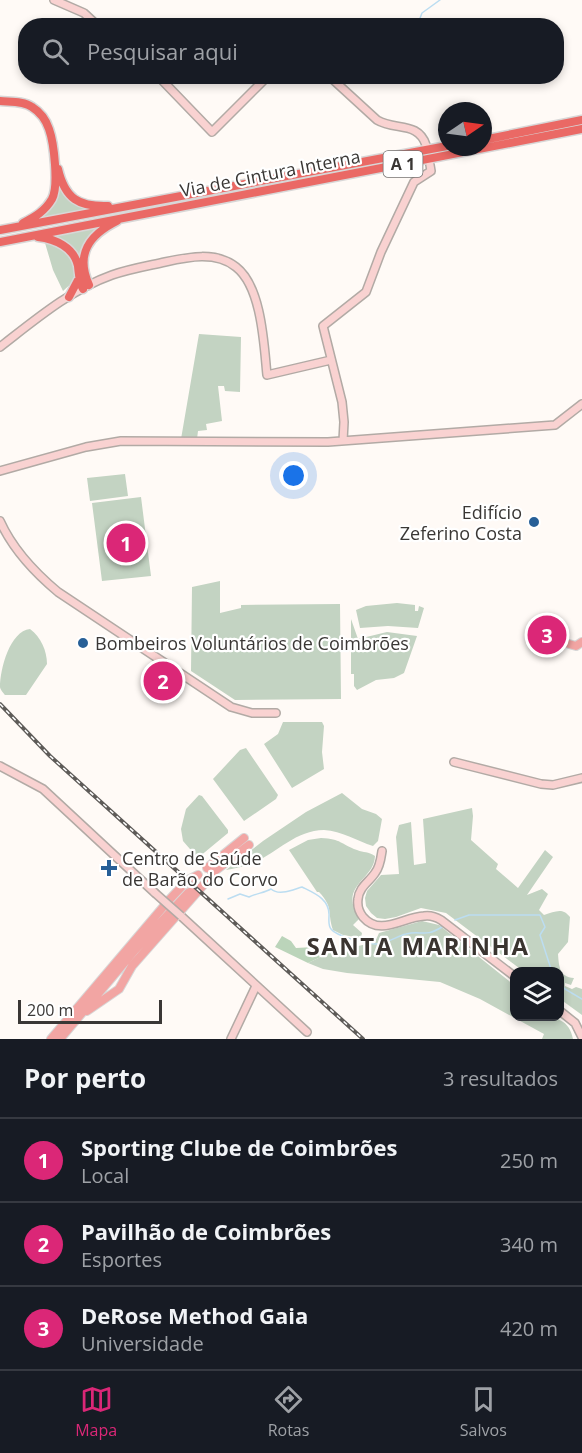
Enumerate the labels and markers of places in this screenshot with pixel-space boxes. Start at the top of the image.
place label: Edifício Zeferino Costa [400,500,522,545]
marker: Edifício Zeferino Costa [527,515,541,529]
pin: 1 [106,520,146,566]
pin: 3 [528,612,566,658]
place label: Bombeiros Voluntários de Coimbrões [95,631,409,655]
marker: Bombeiros Voluntários de Coimbrões [76,636,90,650]
pin: 2 [144,658,182,704]
place label: Centro de Saúde de Barão do Corvo [122,846,278,891]
marker: Centro de Saúde de Barão do Corvo [100,859,118,877]

